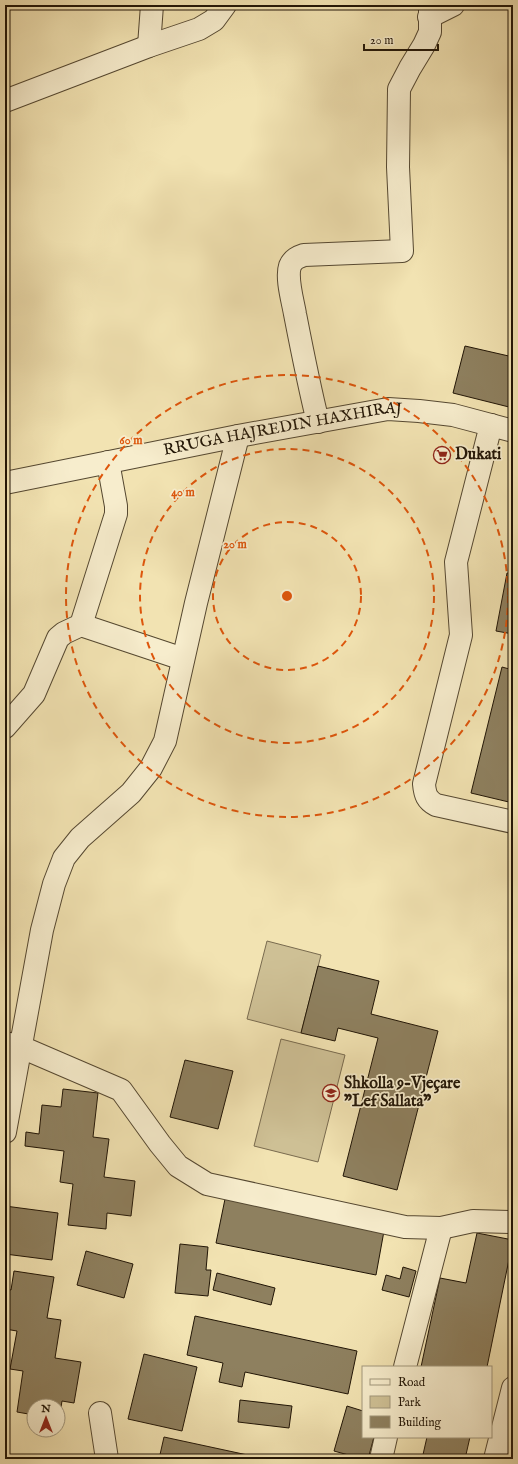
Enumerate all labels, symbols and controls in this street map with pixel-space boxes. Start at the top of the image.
scale bar [364,26,438,52]
text: 20 m [370,33,393,48]
street label: RRUGA HAJREDIN HAXHIRAJ [162,399,403,461]
text: 60 m [120,433,143,448]
supermarket icon: Dukati [432,445,452,465]
place label: Dukati [455,445,502,465]
text: 40 m [171,485,196,500]
text: 20 m [223,537,247,552]
centre of rings [280,589,294,603]
place label: Shkolla 9-Vjeçare "Lef Sallata" [344,1074,461,1112]
school or university icon: Shkolla 9-Vjeçare "Lef Sallata" [321,1083,341,1103]
legend [362,1366,492,1438]
text: Road [398,1375,426,1390]
text: Park [398,1395,421,1410]
north arrow [26,1398,66,1438]
text: N [40,1402,51,1416]
text: Building [398,1415,442,1430]

